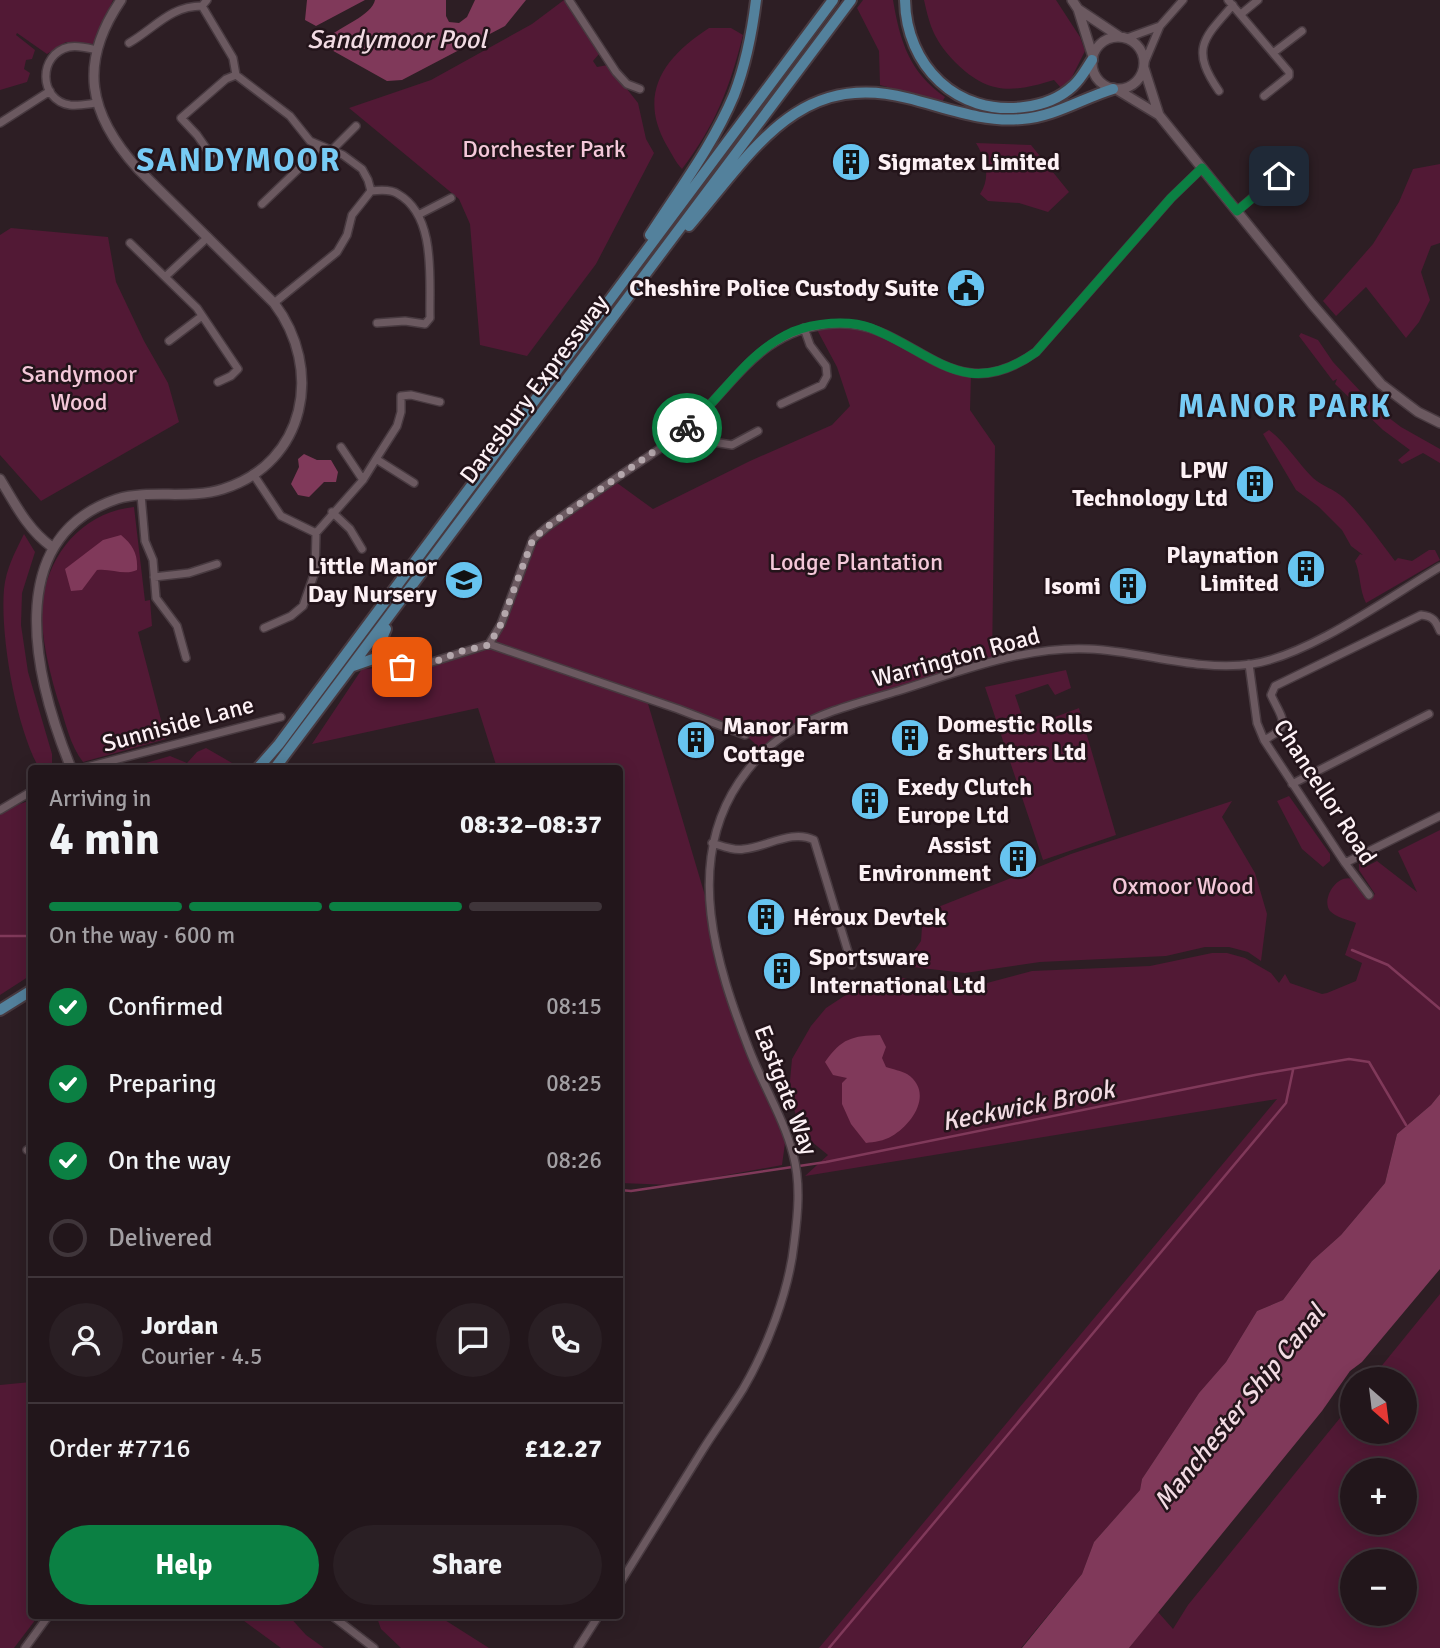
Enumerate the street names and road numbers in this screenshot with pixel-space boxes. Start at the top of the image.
street label: Daresbury Expressway [453,289,615,489]
street label: Warrington Road [869,620,1043,694]
street label: Sunniside Lane [99,689,257,759]
street label: Chancellor Road [1267,714,1383,870]
street label: Eastgate Way [747,1021,825,1159]

